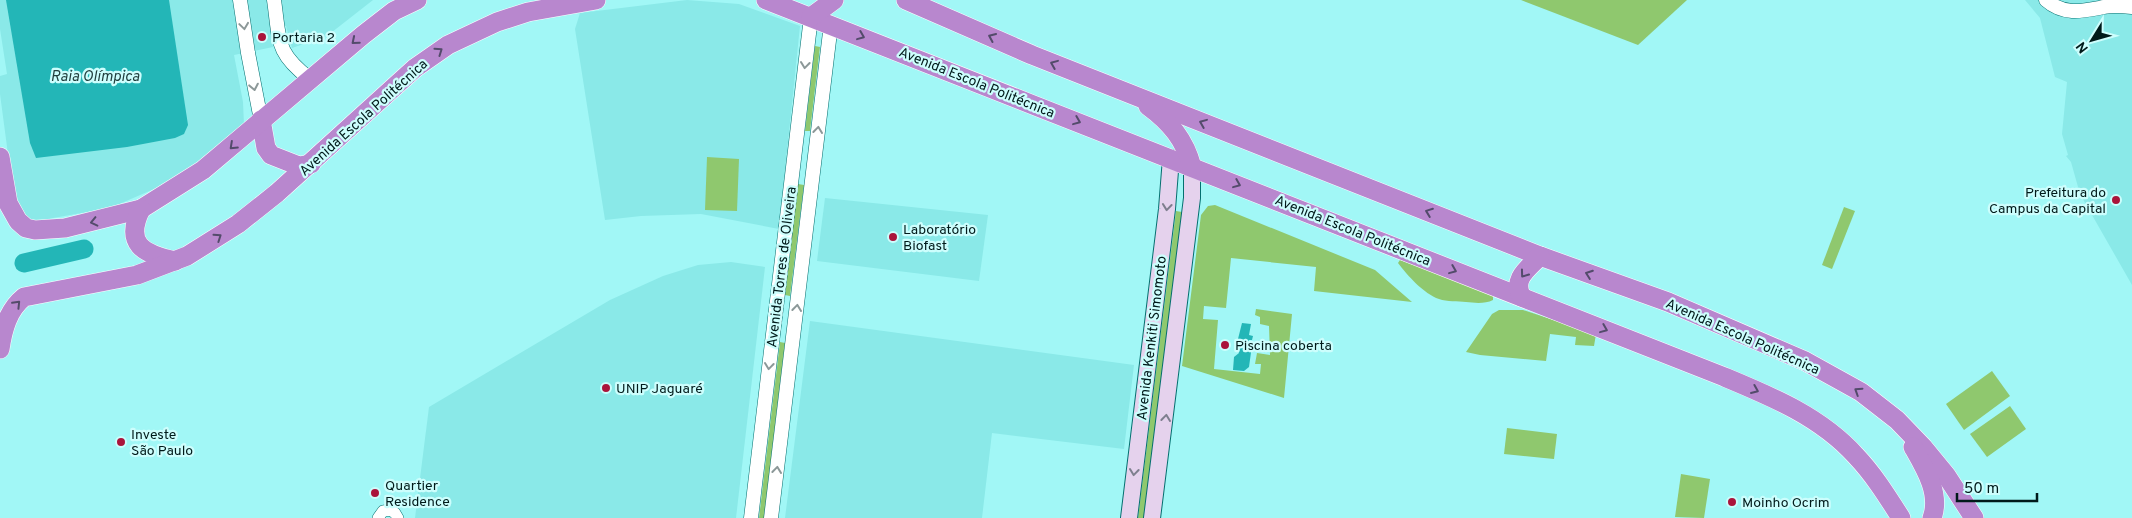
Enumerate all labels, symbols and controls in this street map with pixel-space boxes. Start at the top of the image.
north arrow [2067,15,2117,65]
one-way arrow [238,23,249,31]
place label: Portaria 2 [272,30,335,47]
one-way arrow [856,30,865,40]
marker: Portaria 2 [256,31,268,43]
one-way arrow [988,33,997,44]
one-way arrow [352,35,361,44]
text: N [2073,38,2093,56]
street label: Avenida Escola Politécnica [896,44,1057,122]
one-way arrow [433,48,443,57]
street label: Avenida Escola Politécnica [296,56,432,180]
one-way arrow [1050,59,1059,70]
one-way arrow [800,61,811,69]
water label: Raia Olímpica [51,68,140,87]
one-way arrow [248,82,258,91]
one-way arrow [1072,115,1081,126]
one-way arrow [1199,119,1208,129]
one-way arrow [812,125,823,133]
one-way arrow [230,140,239,149]
one-way arrow [1232,178,1241,189]
place label: Prefeitura do Campus da Capital [1989,185,2106,218]
street label: Avenida Torres de Oliveira [764,186,801,349]
street label: Avenida Escola Politécnica [1272,192,1433,270]
marker: Prefeitura do Campus da Capital [2110,194,2122,206]
one-way arrow [1162,203,1173,211]
one-way arrow [1426,207,1434,217]
one-way arrow [90,216,99,226]
place label: Laboratório Biofast [903,222,976,255]
marker: Laboratório Biofast [887,231,899,243]
one-way arrow [212,234,221,243]
street label: Avenida Kenkiti Simomoto [1134,255,1171,421]
one-way arrow [1448,264,1457,274]
one-way arrow [1521,269,1530,278]
one-way arrow [1585,270,1593,280]
street label: Avenida Escola Politécnica [1663,296,1822,379]
one-way arrow [11,301,20,310]
one-way arrow [791,304,801,313]
one-way arrow [1599,323,1608,334]
place label: Piscina coberta [1235,338,1332,355]
marker: Piscina coberta [1219,339,1231,351]
one-way arrow [764,362,775,370]
place label: UNIP Jaguaré [616,381,703,398]
marker: UNIP Jaguaré [600,382,612,394]
one-way arrow [1750,383,1759,394]
one-way arrow [1854,388,1863,397]
one-way arrow [1160,413,1170,422]
place label: Investe São Paulo [131,427,193,460]
marker: Investe São Paulo [115,436,127,448]
one-way arrow [771,465,782,473]
one-way arrow [1129,469,1140,477]
scale bar [1957,470,2037,502]
place label: Quartier Residence [385,478,450,511]
text: 50 m [1964,480,1999,499]
marker: Quartier Residence [369,487,381,499]
place label: Moinho Ocrim [1742,495,1830,512]
marker: Moinho Ocrim [1726,496,1738,508]

